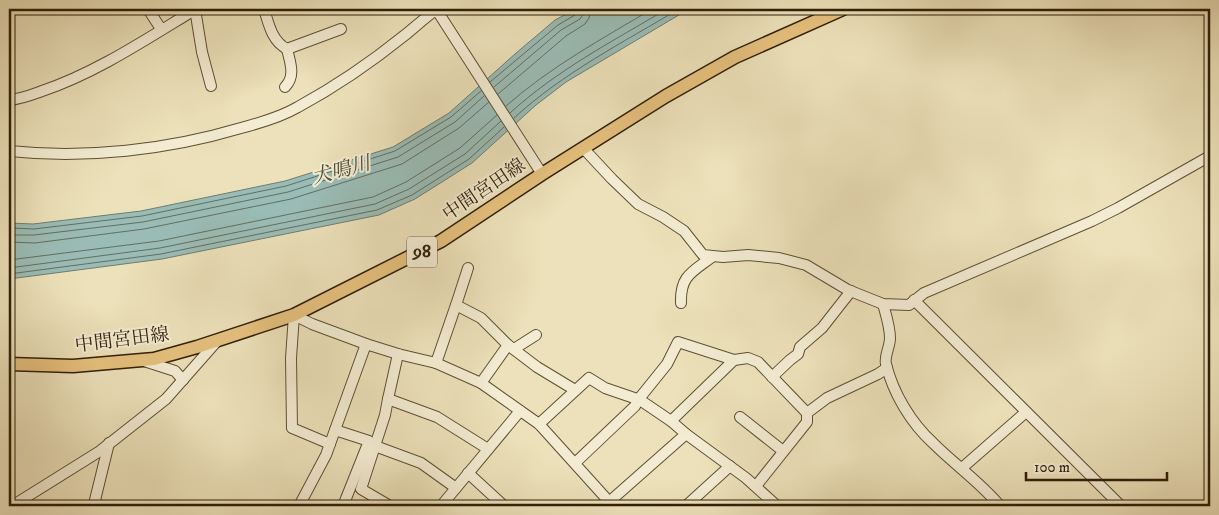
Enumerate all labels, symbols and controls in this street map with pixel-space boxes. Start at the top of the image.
water label: 犬鳴川 [309,151,375,191]
street label: 中間宮田線 [438,154,530,226]
road number: 98 [407,236,437,268]
street label: 中間宮田線 [73,323,171,357]
scale bar [1026,450,1168,482]
text: 100 m [1034,458,1070,477]

